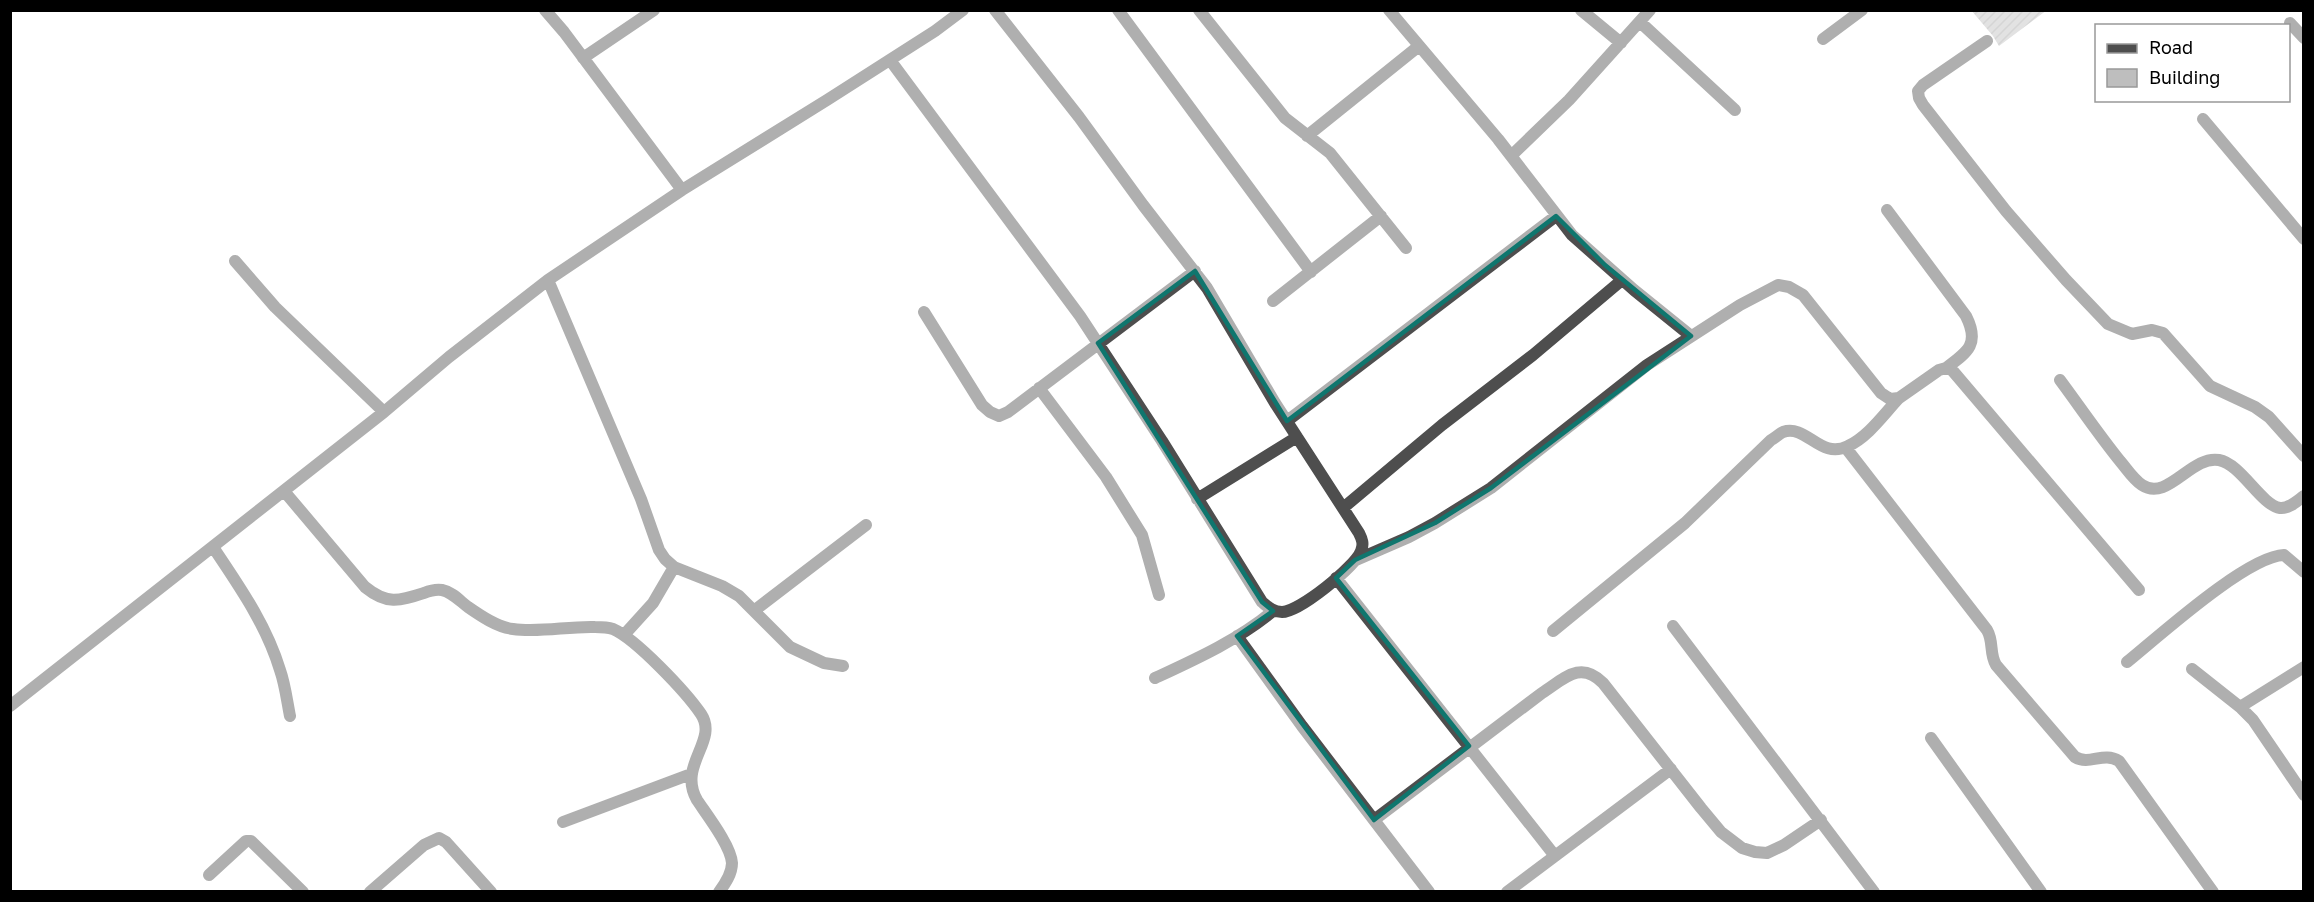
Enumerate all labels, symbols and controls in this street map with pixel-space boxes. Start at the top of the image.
legend [2095,24,2290,102]
text: Road [2149,36,2193,58]
text: Building [2149,66,2220,88]

